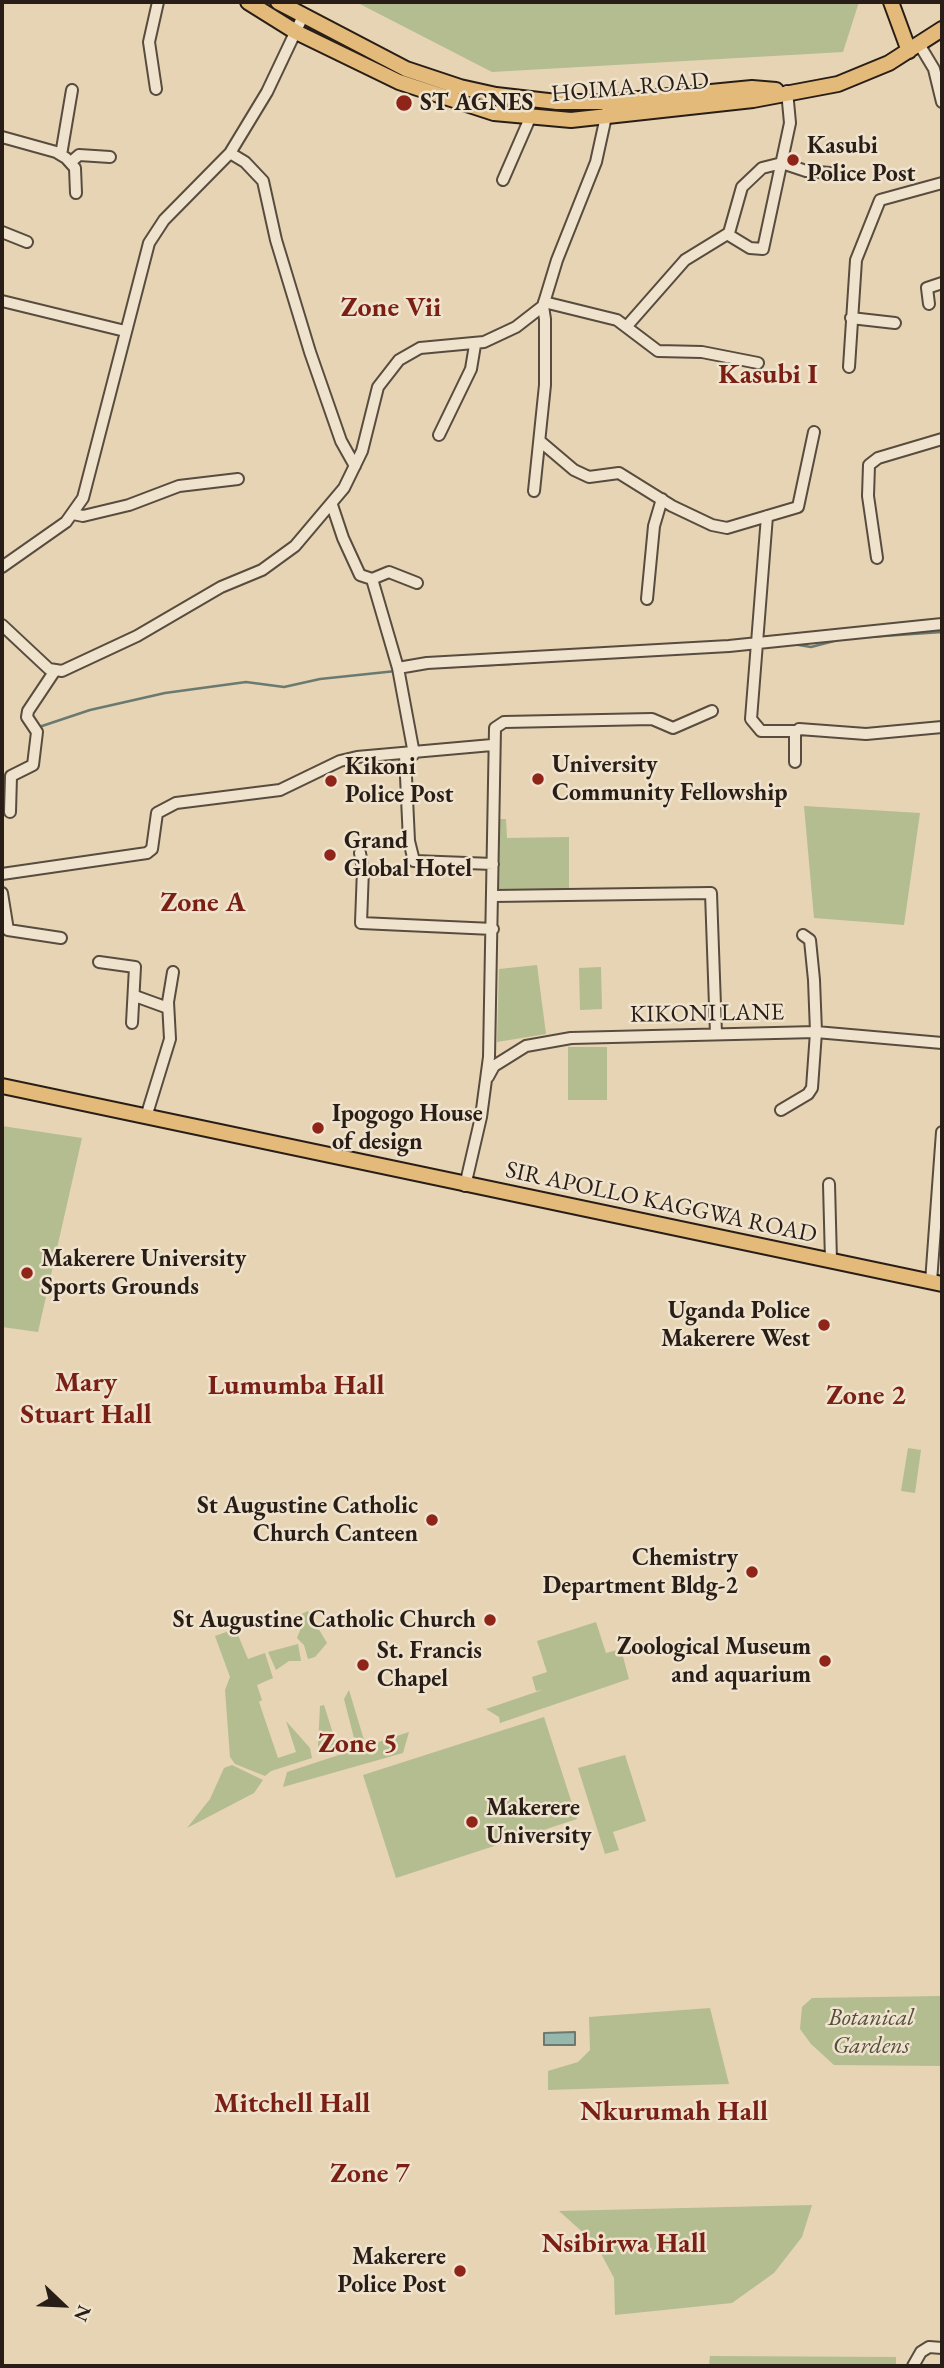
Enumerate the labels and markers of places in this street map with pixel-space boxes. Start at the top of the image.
place label: ST AGNES [420,89,533,117]
marker: ST AGNES [394,93,414,113]
place label: Kasubi Police Post [807,132,916,188]
marker: Kasubi Police Post [785,152,801,168]
place label: University Community Fellowship [552,751,788,807]
place label: Kikoni Police Post [345,753,454,809]
marker: University Community Fellowship [530,771,546,787]
marker: Kikoni Police Post [323,773,339,789]
place label: Grand Global Hotel [344,827,472,883]
marker: Grand Global Hotel [322,847,338,863]
place label: Ipogogo House of design [332,1100,483,1156]
marker: Ipogogo House of design [310,1120,326,1136]
place label: Makerere University Sports Grounds [41,1245,246,1301]
marker: Makerere University Sports Grounds [19,1265,35,1281]
place label: Uganda Police Makerere West [661,1297,810,1353]
marker: Uganda Police Makerere West [816,1317,832,1333]
place label: St Augustine Catholic Church Canteen [197,1492,418,1548]
marker: St Augustine Catholic Church Canteen [424,1512,440,1528]
place label: Chemistry Department Bldg-2 [543,1544,738,1600]
marker: Chemistry Department Bldg-2 [744,1564,760,1580]
place label: St Augustine Catholic Church [173,1606,476,1634]
marker: St Augustine Catholic Church [482,1612,498,1628]
place label: Zoological Museum and aquarium [617,1633,811,1689]
place label: St. Francis Chapel [377,1637,482,1693]
marker: Zoological Museum and aquarium [817,1653,833,1669]
marker: St. Francis Chapel [355,1657,371,1673]
place label: Makerere University [486,1794,592,1850]
marker: Makerere University [464,1814,480,1830]
place label: Makerere Police Post [337,2243,446,2299]
marker: Makerere Police Post [452,2263,468,2279]

